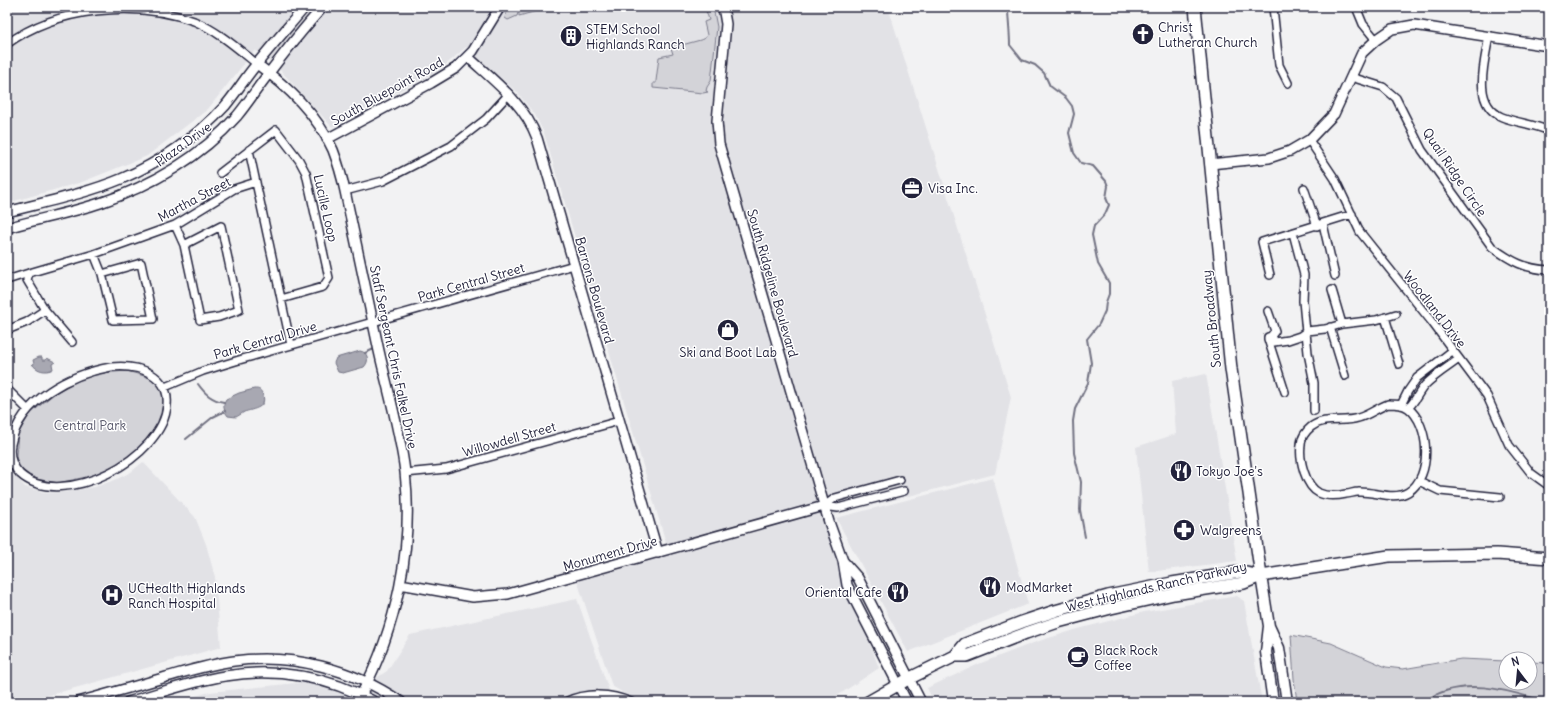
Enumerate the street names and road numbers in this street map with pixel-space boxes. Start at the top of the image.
street label: South Bluepoint Road [328,53,447,129]
street label: Plaza Drive [152,118,215,171]
street label: Quail Ridge Circle [1419,125,1490,220]
street label: Martha Street [155,173,234,226]
street label: Lucille Loop [309,173,342,244]
street label: South Ridgeline Boulevard [743,207,802,360]
street label: Barrons Boulevard [571,235,618,346]
street label: Park Central Street [416,259,527,306]
street label: Staff Sergeant Chris Falkel Drive [366,264,421,450]
street label: Woodland Drive [1399,267,1470,351]
street label: South Broadway [1198,269,1225,369]
street label: Park Central Drive [212,318,319,363]
street label: Willowdell Street [461,418,558,461]
street label: Monument Drive [561,532,659,575]
street label: West Highlands Ranch Parkway [1064,557,1248,616]

